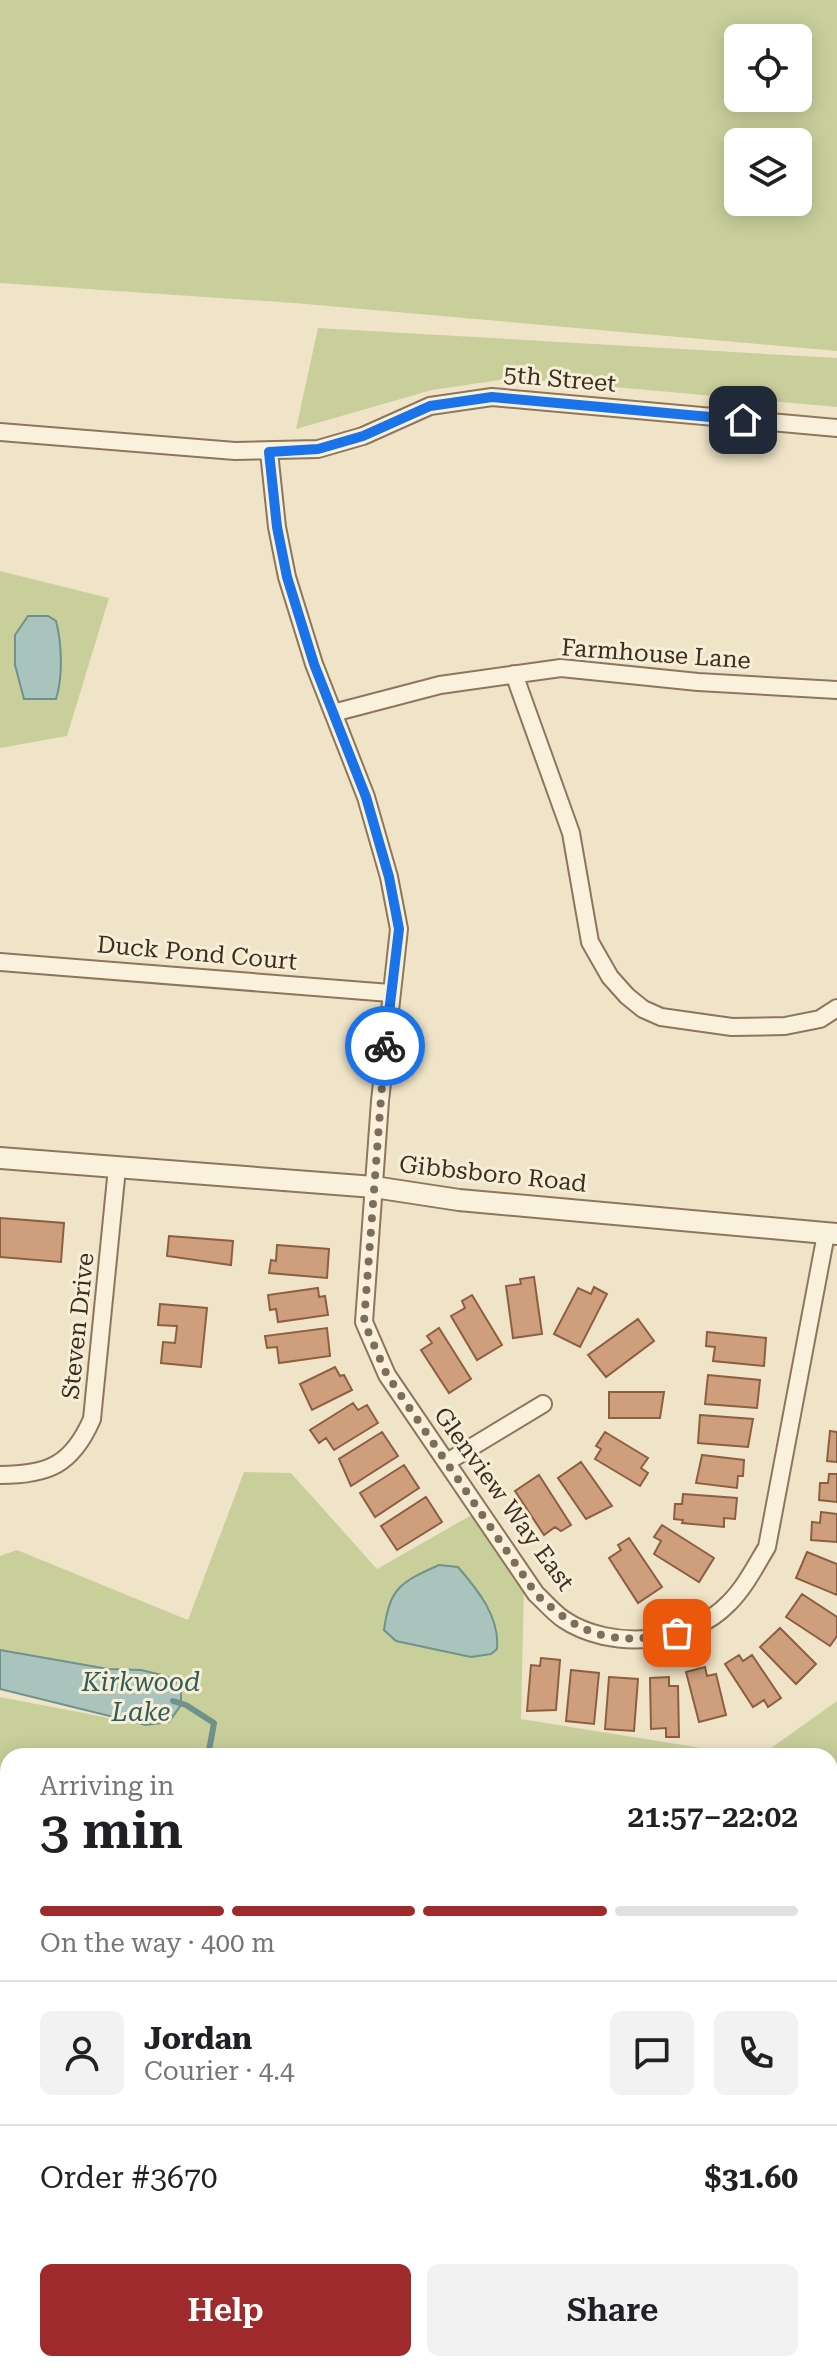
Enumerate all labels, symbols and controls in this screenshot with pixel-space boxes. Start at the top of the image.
map controls [724,24,812,216]
button: locate [724,24,812,112]
button: layers [724,128,812,216]
street label: 5th Street [503,360,617,398]
pin [709,386,777,454]
icon: home [721,398,765,442]
street label: Farmhouse Lane [560,633,752,675]
street label: Duck Pond Court [96,930,298,976]
courier [345,1006,425,1086]
icon: bike [363,1024,407,1068]
street label: Gibbsboro Road [398,1150,588,1198]
street label: Steven Drive [56,1251,100,1401]
street label: Glenview Way East [428,1402,580,1596]
pin [643,1599,711,1667]
icon: bag [655,1611,699,1655]
water label: Kirkwood Lake [81,1667,200,1727]
text: Arriving in [40,1771,174,1801]
text: 21:57–22:02 [628,1799,798,1834]
text: 3 min [40,1800,183,1861]
text: On the way · 400 m [40,1928,275,1958]
button: person [40,2011,124,2095]
button: chat [610,2011,694,2095]
button: phone [714,2011,798,2095]
text: Jordan [144,2021,252,2056]
text: Courier · 4.4 [144,2056,294,2086]
text: Order #3670 [40,2160,218,2195]
text: $31.60 [705,2160,798,2195]
button: Help [40,2264,411,2356]
button: Share [427,2264,798,2356]

